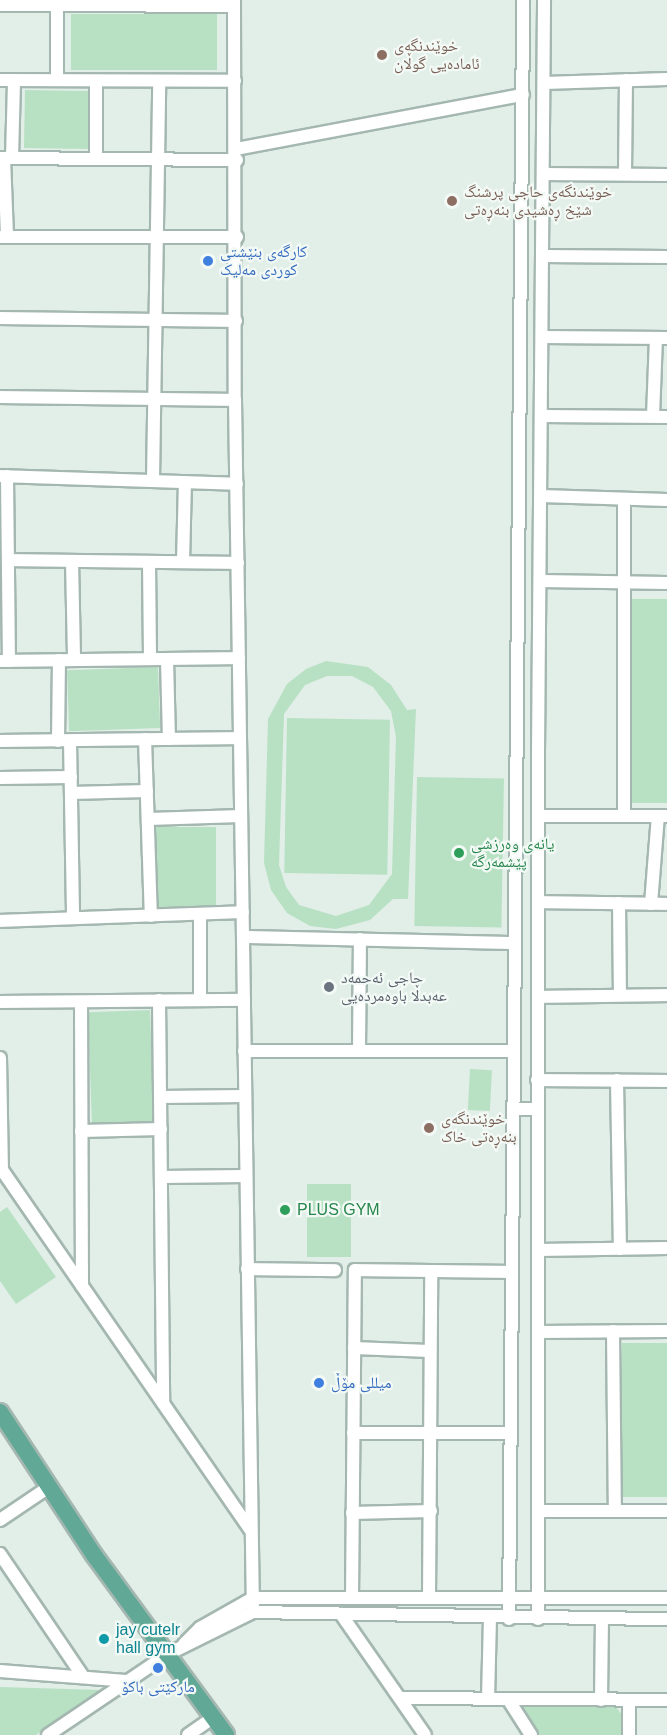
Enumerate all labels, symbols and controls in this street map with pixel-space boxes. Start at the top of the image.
place label: خوێندنگەی ئامادەیی گوڵان [394,36,480,74]
marker: خوێندنگەی ئامادەیی گوڵان [375,48,389,62]
place label: خوێندنگەی حاجی پرشنگ شێخ ڕەشیدی بنەڕەتی [464,182,612,220]
marker: خوێندنگەی حاجی پرشنگ شێخ ڕەشیدی بنەڕەتی [445,194,459,208]
place label: کارگەی بنێشتی کوردی مەلیک [220,242,307,280]
marker: کارگەی بنێشتی کوردی مەلیک [201,254,215,268]
place label: یانەی وەرزشی پێشمەرگە [471,834,554,872]
marker: یانەی وەرزشی پێشمەرگە [452,846,466,860]
place label: حاجی ئەحمەد عەبدڵا باوەمردەیی [341,968,447,1006]
marker: حاجی ئەحمەد عەبدڵا باوەمردەیی [322,980,336,994]
place label: خوێندنگەی بنەڕەتی خاک [441,1109,517,1147]
marker: خوێندنگەی بنەڕەتی خاک [422,1121,436,1135]
place label: PLUS GYM [297,1200,380,1220]
marker: PLUS GYM [278,1203,292,1217]
place label: میللی مۆڵ [331,1373,392,1393]
marker: میللی مۆڵ [312,1376,326,1390]
place label: jay cutelr hall gym [116,1620,180,1658]
marker: jay cutelr hall gym [97,1632,111,1646]
marker: مارکێتی باکۆ [151,1661,165,1675]
place label: مارکێتی باکۆ [121,1677,195,1697]

